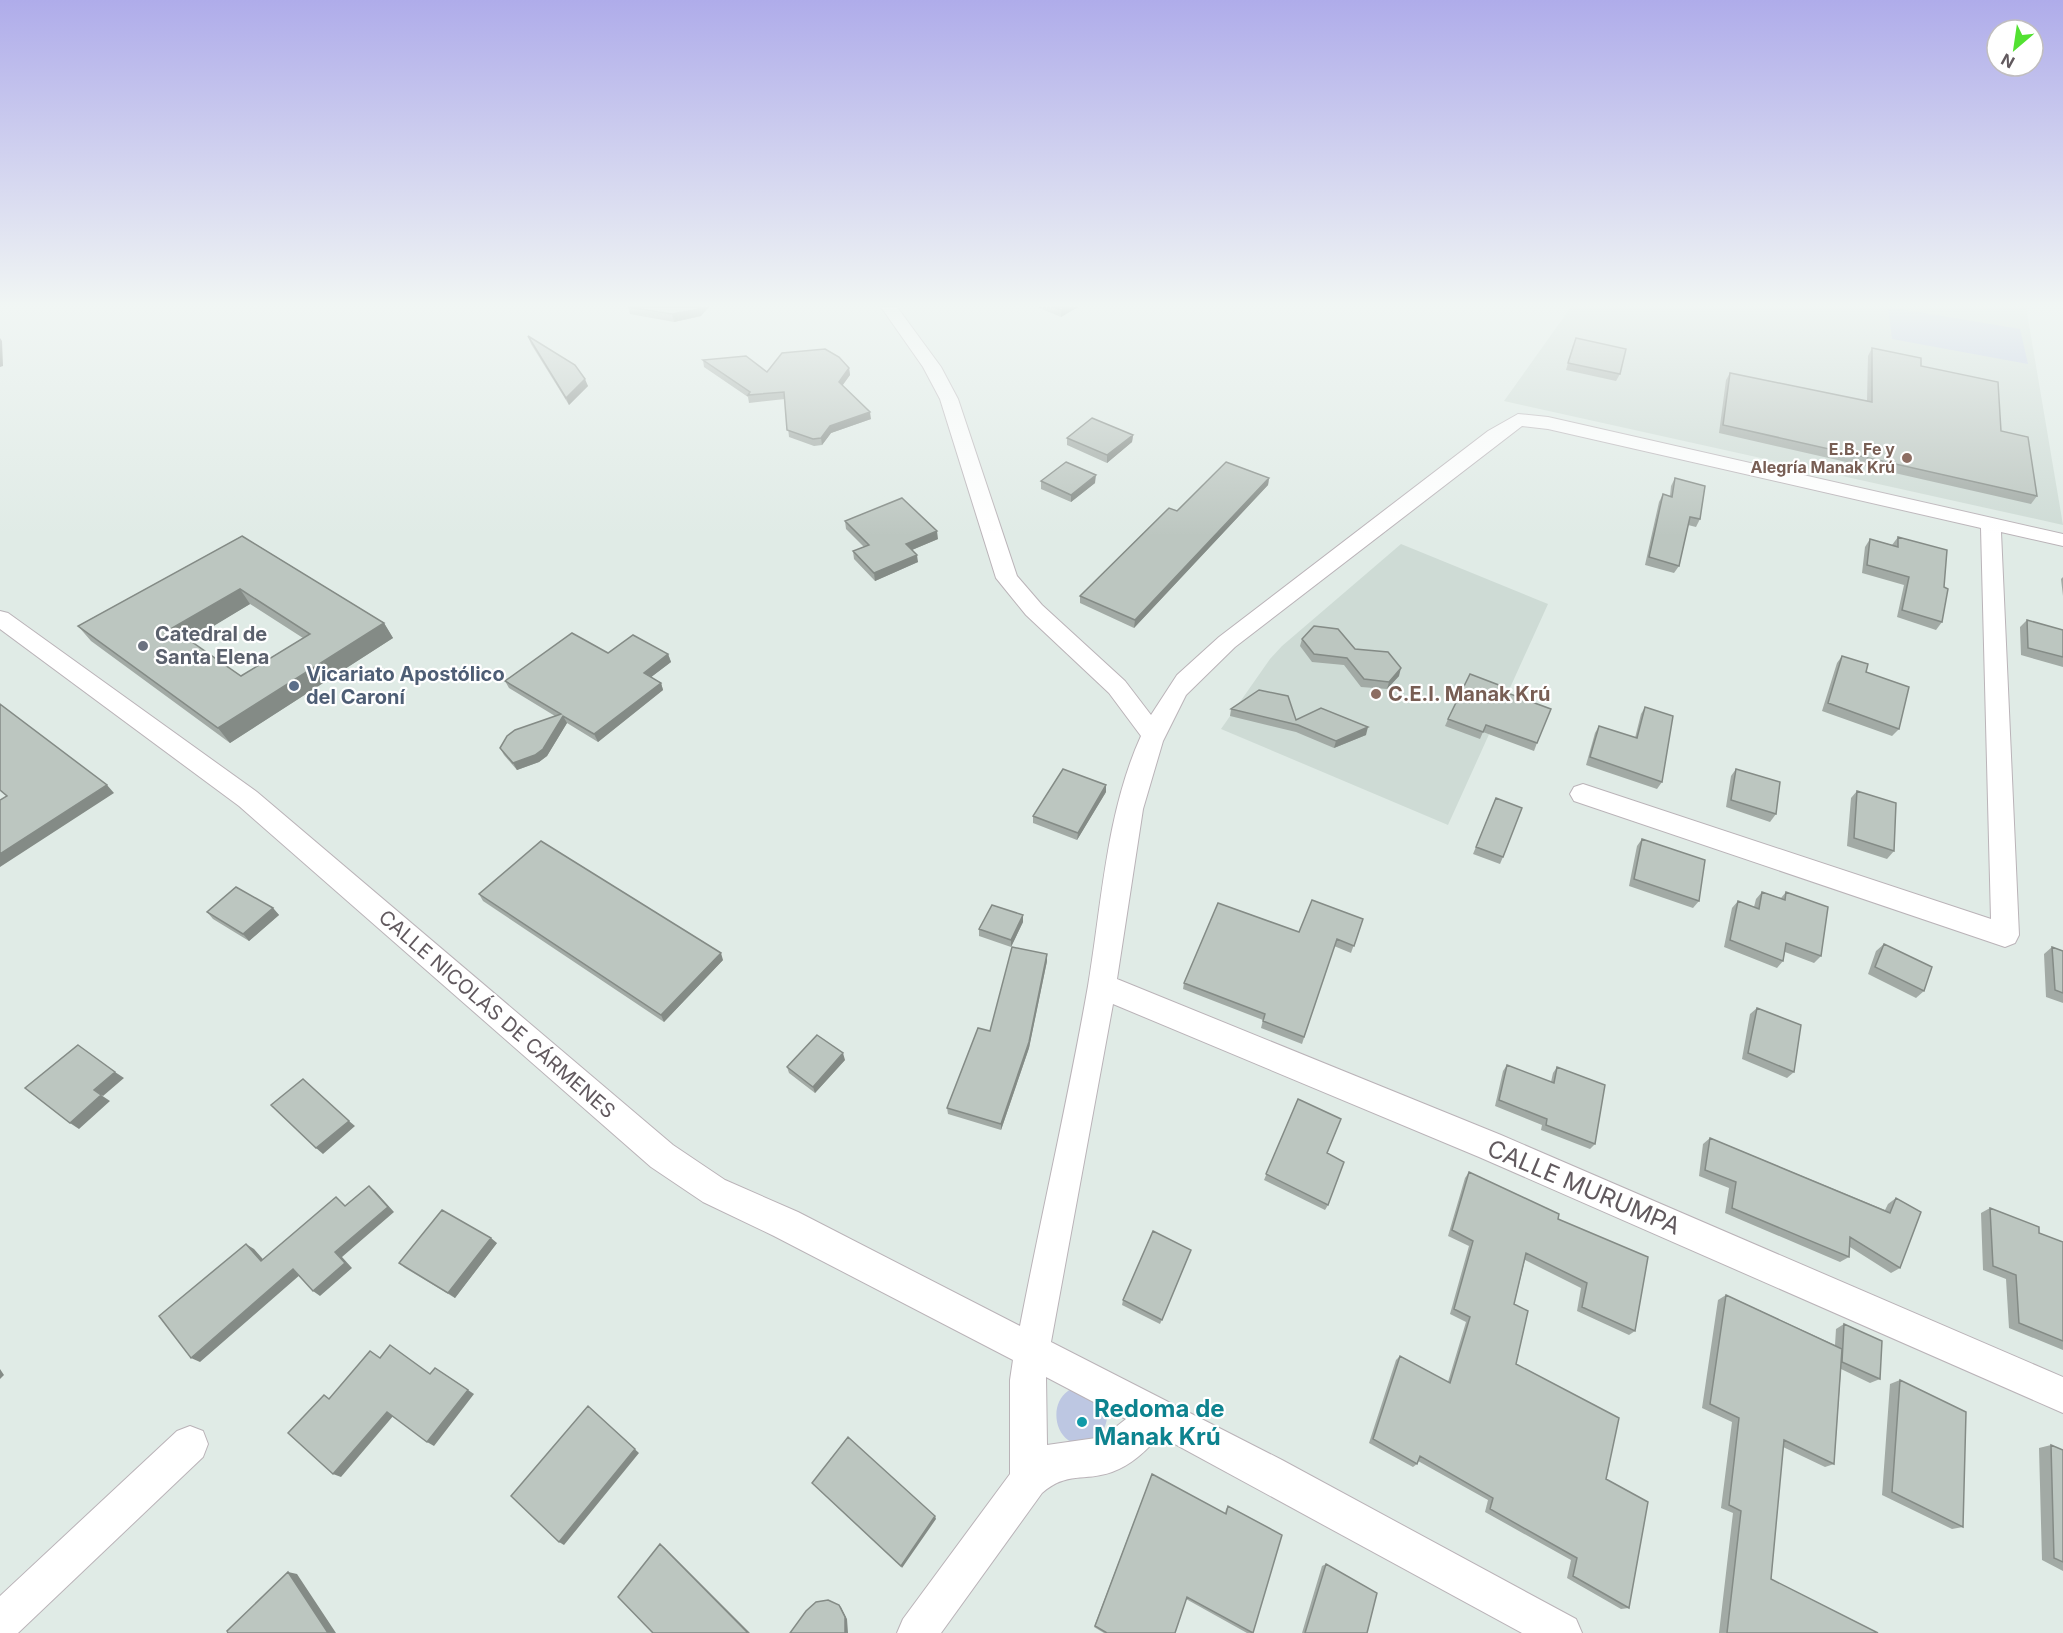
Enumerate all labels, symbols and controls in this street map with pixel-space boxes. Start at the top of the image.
north arrow [1985,18,2045,78]
text: N [1998,49,2018,73]
place label: E.B. Fe y Alegría Manak Krú [1751,439,1895,477]
marker: E.B. Fe y Alegría Manak Krú [1900,451,1914,465]
place label: Catedral de Santa Elena [155,622,269,669]
marker: Catedral de Santa Elena [136,639,150,653]
place label: Vicariato Apostólico del Caroní [306,662,505,709]
marker: Vicariato Apostólico del Caroní [287,679,301,693]
place label: C.E.I. Manak Krú [1388,682,1550,706]
marker: C.E.I. Manak Krú [1369,687,1383,701]
street label: CALLE NICOLÁS DE CÁRMENES [374,904,621,1123]
street label: CALLE MURUMPA [1483,1133,1685,1241]
place label: Redoma de Manak Krú [1094,1394,1225,1451]
marker: Redoma de Manak Krú [1075,1415,1089,1429]

